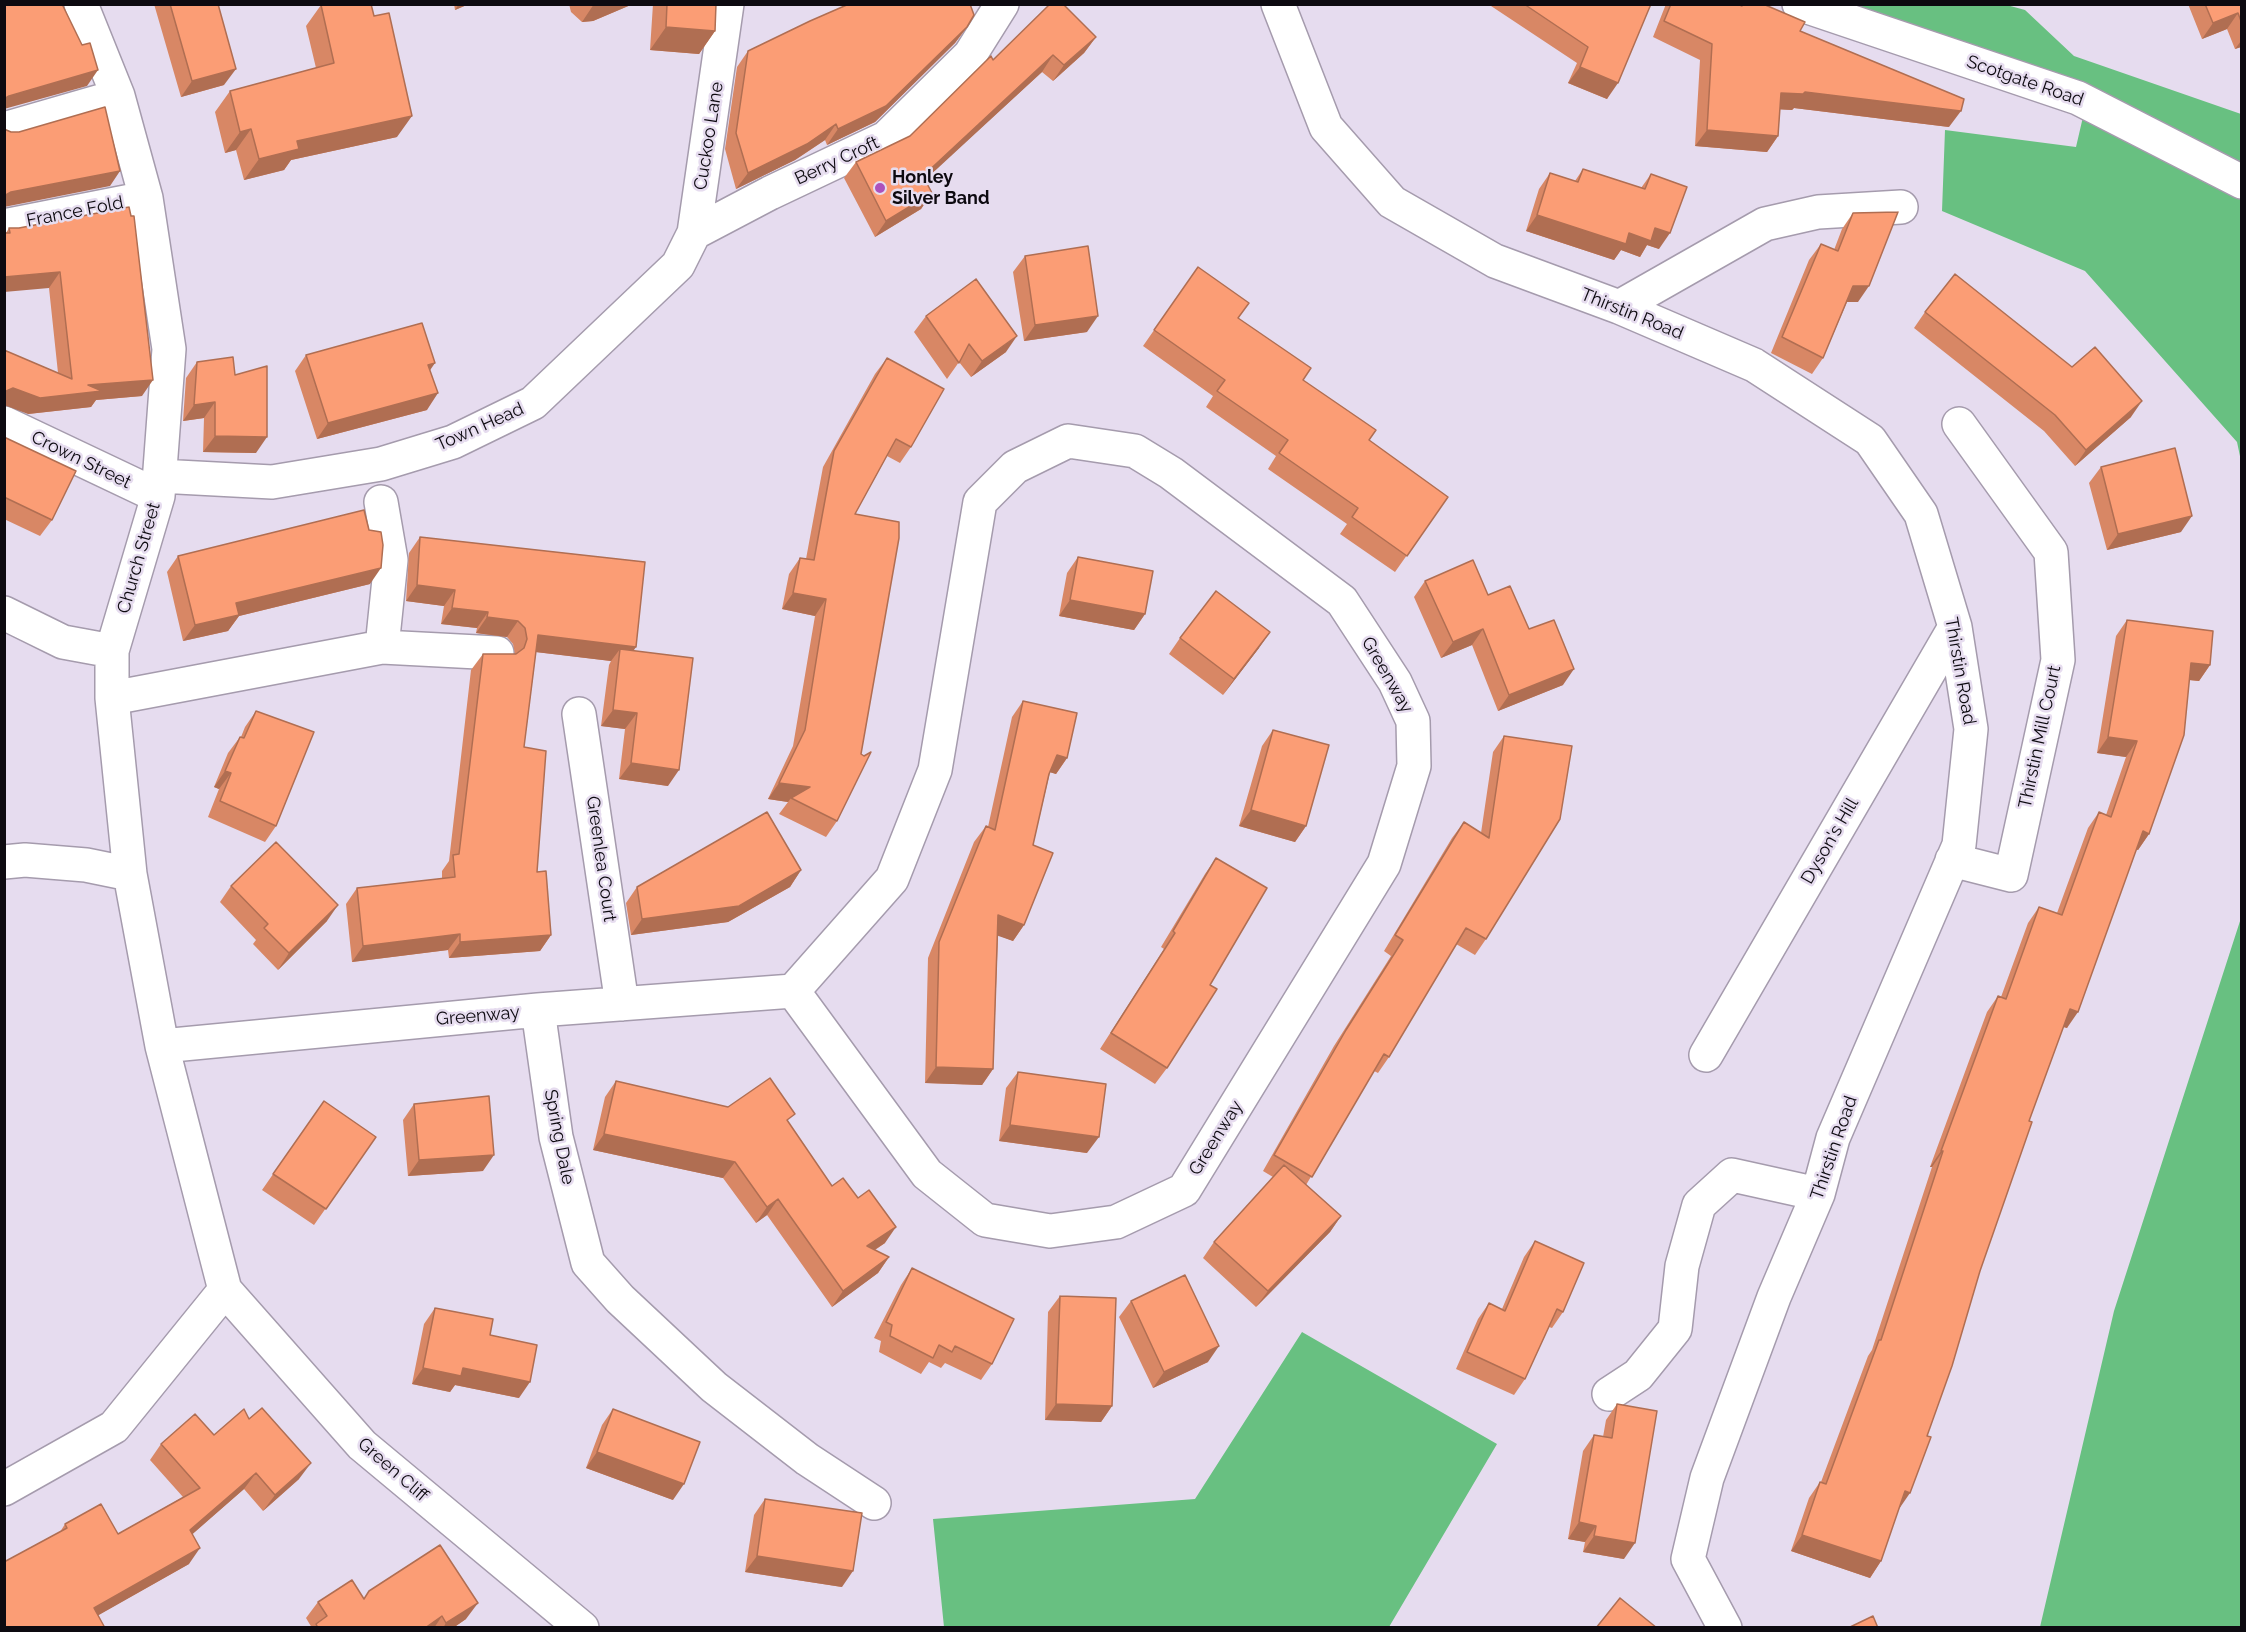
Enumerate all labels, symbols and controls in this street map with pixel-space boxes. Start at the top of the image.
street label: Scotgate Road [1964,51,2086,111]
street label: Cuckoo Lane [690,80,728,192]
street label: Berry Croft [791,132,883,190]
place label: Honley Silver Band [892,167,990,210]
marker: Honley Silver Band [873,181,887,195]
street label: France Fold [25,192,125,232]
street label: Thirstin Road [1578,284,1686,344]
street label: Town Head [433,398,527,456]
street label: Crown Street [28,427,134,493]
street label: Church Street [113,500,165,616]
street label: Thirstin Road [1940,616,1980,726]
street label: Greenway [1357,633,1417,717]
street label: Thirstin Mill Court [2014,664,2066,810]
street label: Dyson's Hill [1797,794,1863,888]
street label: Greenlea Court [582,795,620,923]
street label: Greenway [435,1002,521,1030]
street label: Spring Dale [539,1088,579,1186]
street label: Thirstin Road [1806,1093,1862,1203]
street label: Greenway [1185,1097,1247,1179]
street label: Green Cliff [353,1433,433,1507]

